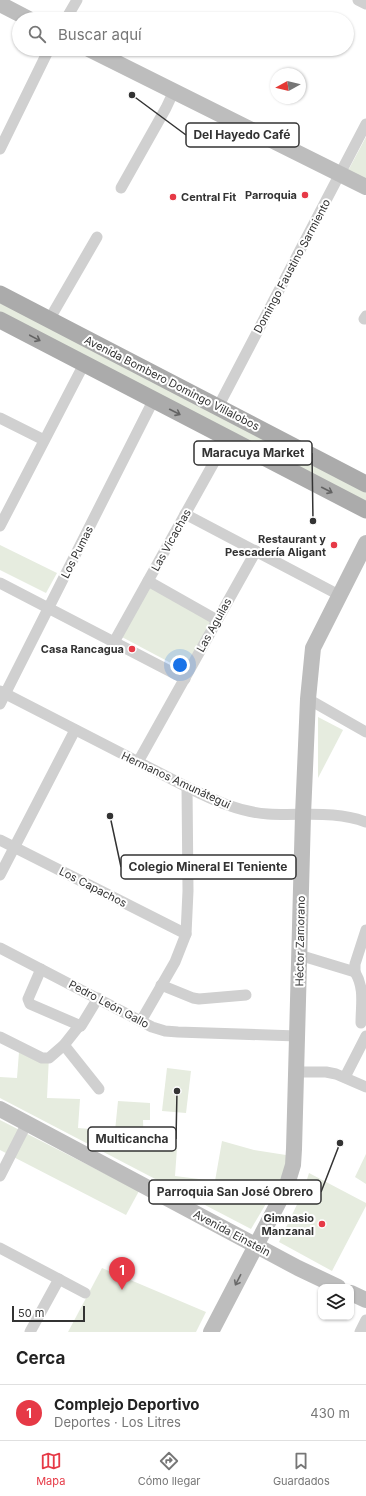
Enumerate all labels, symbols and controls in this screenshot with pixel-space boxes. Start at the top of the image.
search box [12,12,354,56]
icon: search [26,23,48,45]
text: Buscar aquí [58,25,142,44]
north arrow [270,68,306,104]
callout: Del Hayedo Café [186,123,299,147]
text: Del Hayedo Café [193,127,291,142]
place label: Parroquia [245,188,297,202]
place label: Central Fit [181,190,236,204]
marker: Parroquia [300,190,310,200]
marker: Central Fit [168,192,178,202]
street label: Domingo Faustino Sarmiento [251,196,334,335]
street label: Avenida Bombero Domingo Villalobos [82,333,262,433]
one-way arrow [28,335,40,343]
one-way arrow [168,408,180,416]
callout: Maracuya Market [194,441,312,465]
text: Maracuya Market [202,445,305,460]
one-way arrow [321,487,333,495]
street label: Las Vicachas [148,506,194,574]
street label: Los Pumas [58,523,96,581]
place label: Restaurant y Pescadería Aligant [225,532,326,559]
marker: Restaurant y Pescadería Aligant [329,540,339,550]
street label: Las Aguilas [193,595,235,654]
place label: Casa Rancagua [41,642,124,656]
marker: Casa Rancagua [127,644,137,654]
your location [170,655,190,675]
street label: Hermanos Amunátegui [119,749,233,811]
callout: Colegio Mineral El Teniente [121,855,296,879]
text: Colegio Mineral El Teniente [129,859,287,874]
street label: Los Capachos [57,864,129,910]
street label: Héctor Zamorano [292,895,308,987]
street label: Pedro León Gallo [66,977,152,1031]
callout: Multicancha [88,1127,176,1151]
text: Multicancha [96,1131,168,1146]
callout: Parroquia San José Obrero [149,1180,321,1204]
text: Parroquia San José Obrero [157,1184,313,1199]
street label: Avenida Einstein [191,1207,273,1259]
place label: Gimnasio Manzanal [262,1211,314,1238]
marker: Gimnasio Manzanal [317,1219,327,1229]
pin: 1 [109,1257,135,1290]
one-way arrow [234,1273,241,1285]
map controls [318,1284,354,1320]
button: layers [318,1284,354,1320]
scale bar [12,1304,85,1323]
text: 50 m [18,1306,44,1320]
text: Cerca [16,1348,65,1368]
text: Complejo Deportivo [54,1395,200,1414]
text: 1 [26,1405,32,1421]
text: 430 m [310,1405,350,1421]
text: Deportes · Los Litres [54,1414,181,1430]
tab: Mapa [36,1450,65,1488]
tab: Cómo llegar [138,1450,200,1488]
tab: Guardados [273,1450,330,1488]

